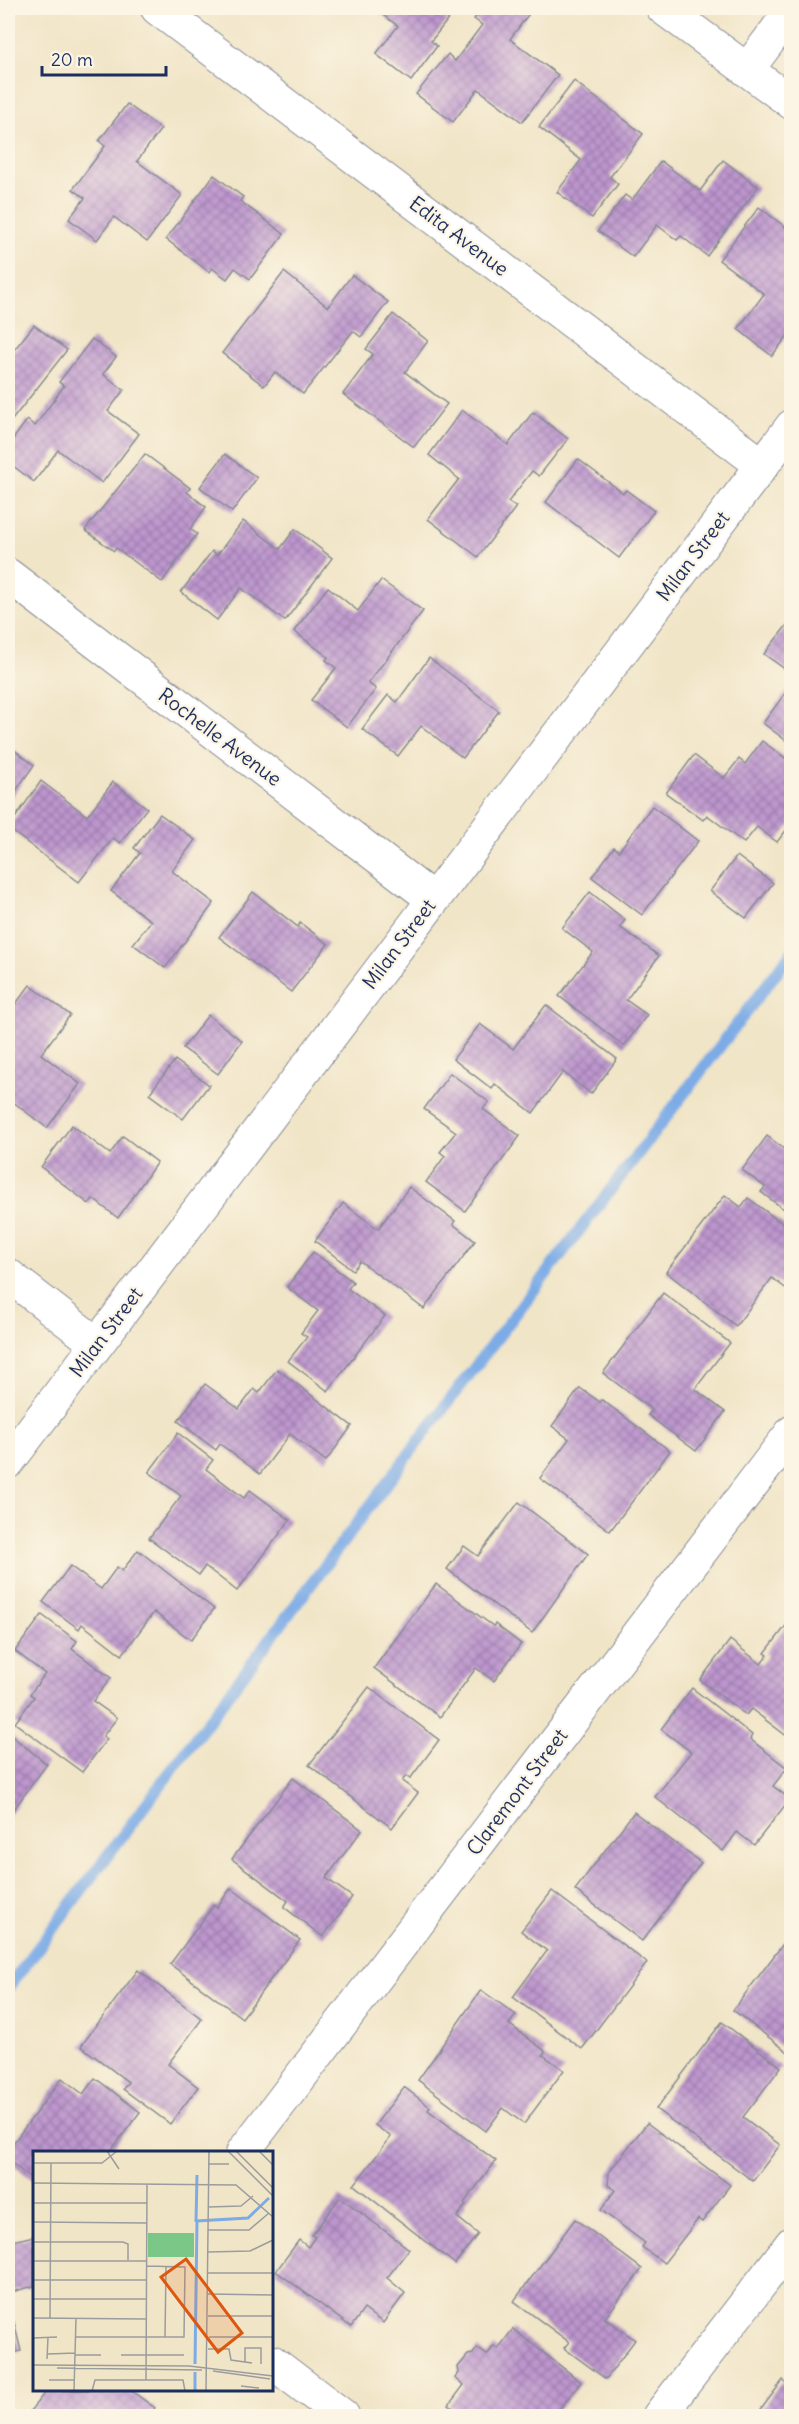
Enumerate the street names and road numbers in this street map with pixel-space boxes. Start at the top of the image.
street label: Edita Avenue [405,190,514,281]
street label: Milan Street [651,506,735,606]
street label: Rochelle Avenue [154,682,287,791]
street label: Milan Street [357,894,441,994]
street label: Milan Street [64,1282,148,1382]
street label: Claremont Street [461,1723,573,1860]

